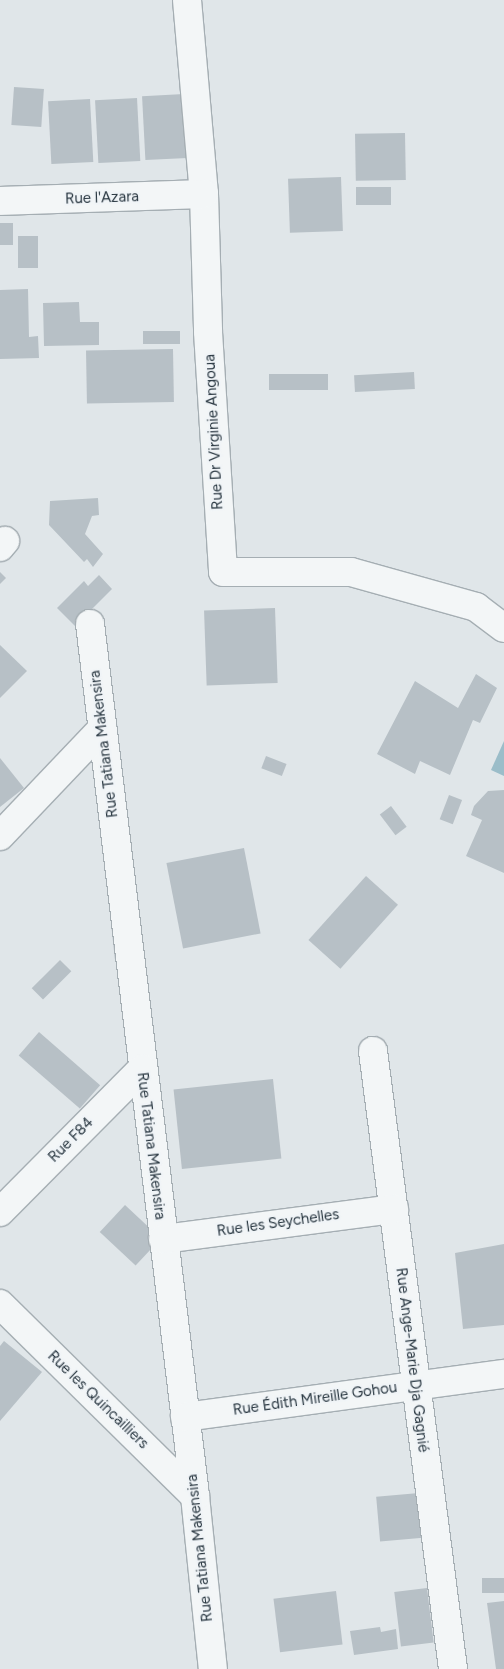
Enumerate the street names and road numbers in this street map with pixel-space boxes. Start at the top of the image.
street label: Rue l'Azara [65,188,139,208]
street label: Rue Dr Virginie Angoua [201,354,227,510]
street label: Rue Tatiana Makensira [86,669,122,819]
street label: Rue Tatiana Makensira [133,1071,169,1221]
street label: Rue F84 [45,1114,97,1166]
street label: Rue les Seychelles [216,1206,340,1240]
street label: Rue Ange-Marie Dja Gagnié [392,1267,432,1453]
street label: Rue les Quincailliers [44,1347,152,1453]
street label: Rue Édith Mireille Gohou [232,1379,398,1419]
street label: Rue Tatiana Makensira [183,1473,217,1623]

